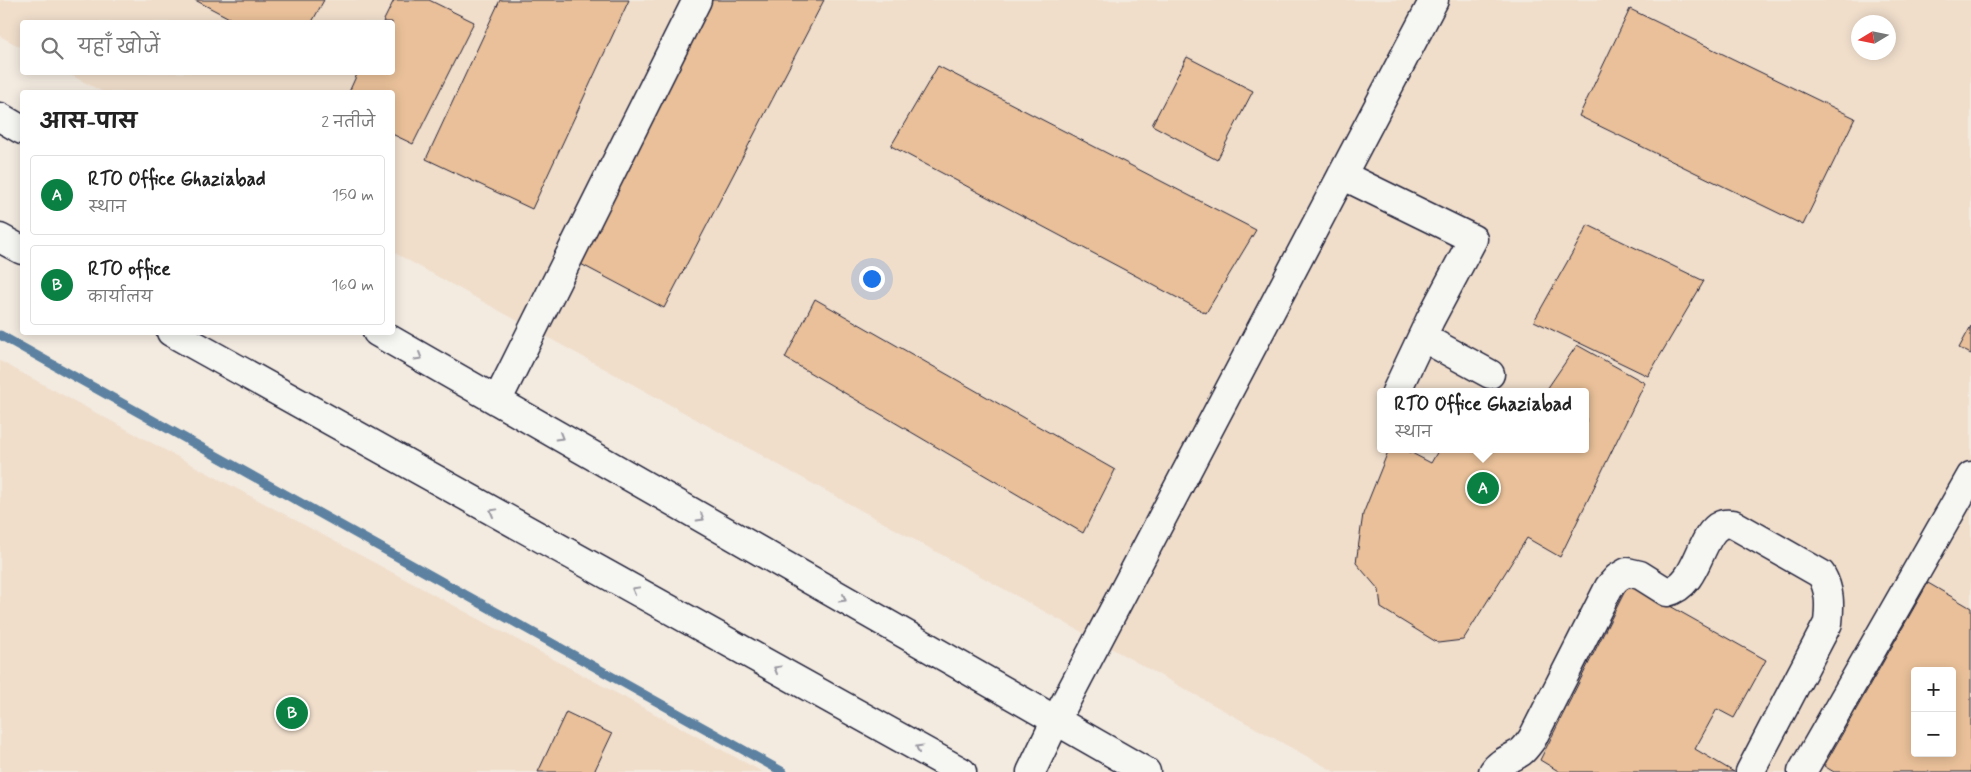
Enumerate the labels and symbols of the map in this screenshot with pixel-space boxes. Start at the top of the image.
north arrow [1851,15,1896,60]
your location [859,266,885,292]
one-way arrow [414,350,423,360]
one-way arrow [555,431,564,441]
pin: A [1467,469,1499,507]
one-way arrow [490,508,499,518]
one-way arrow [696,512,705,522]
one-way arrow [632,587,641,597]
one-way arrow [837,592,846,602]
one-way arrow [774,666,783,676]
pin: B [276,694,308,732]
one-way arrow [916,745,925,755]

